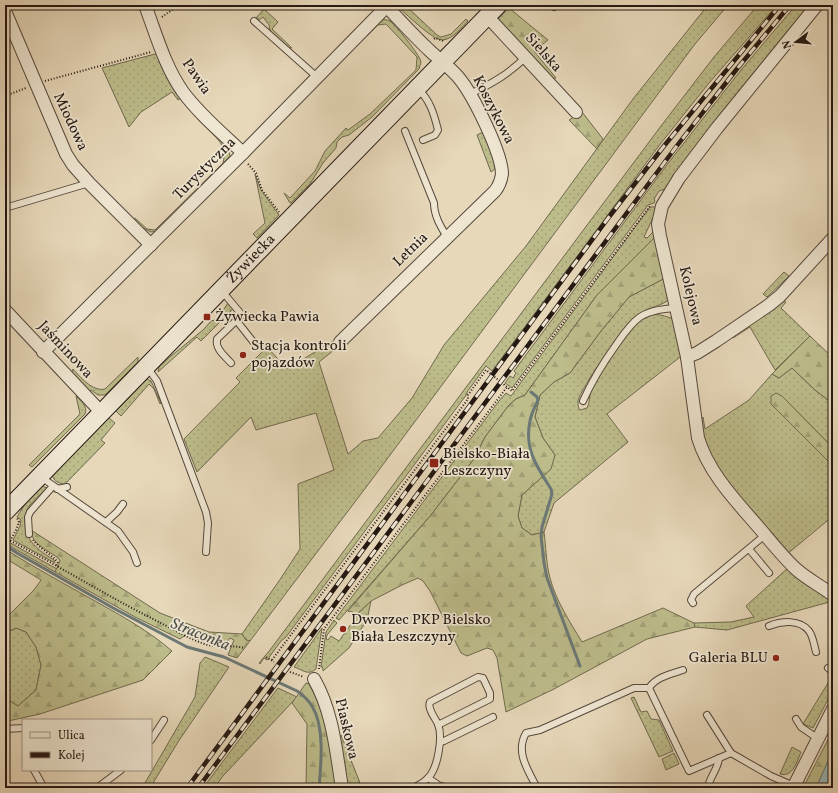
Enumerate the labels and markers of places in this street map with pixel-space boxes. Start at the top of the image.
place label: Żywiecka Pawia [215,307,319,328]
marker: Żywiecka Pawia [202,312,212,322]
place label: Stacja kontroli pojazdów [251,336,347,374]
marker: Stacja kontroli pojazdów [238,350,248,360]
place label: Bielsko-Biała Leszczyny [443,444,530,482]
marker: Bielsko-Biała Leszczyny [428,457,440,469]
place label: Dworzec PKP Bielsko Biała Leszczyny [351,610,490,648]
marker: Dworzec PKP Bielsko Biała Leszczyny [338,624,348,634]
place label: Galeria BLU [689,648,768,669]
marker: Galeria BLU [771,653,781,663]

